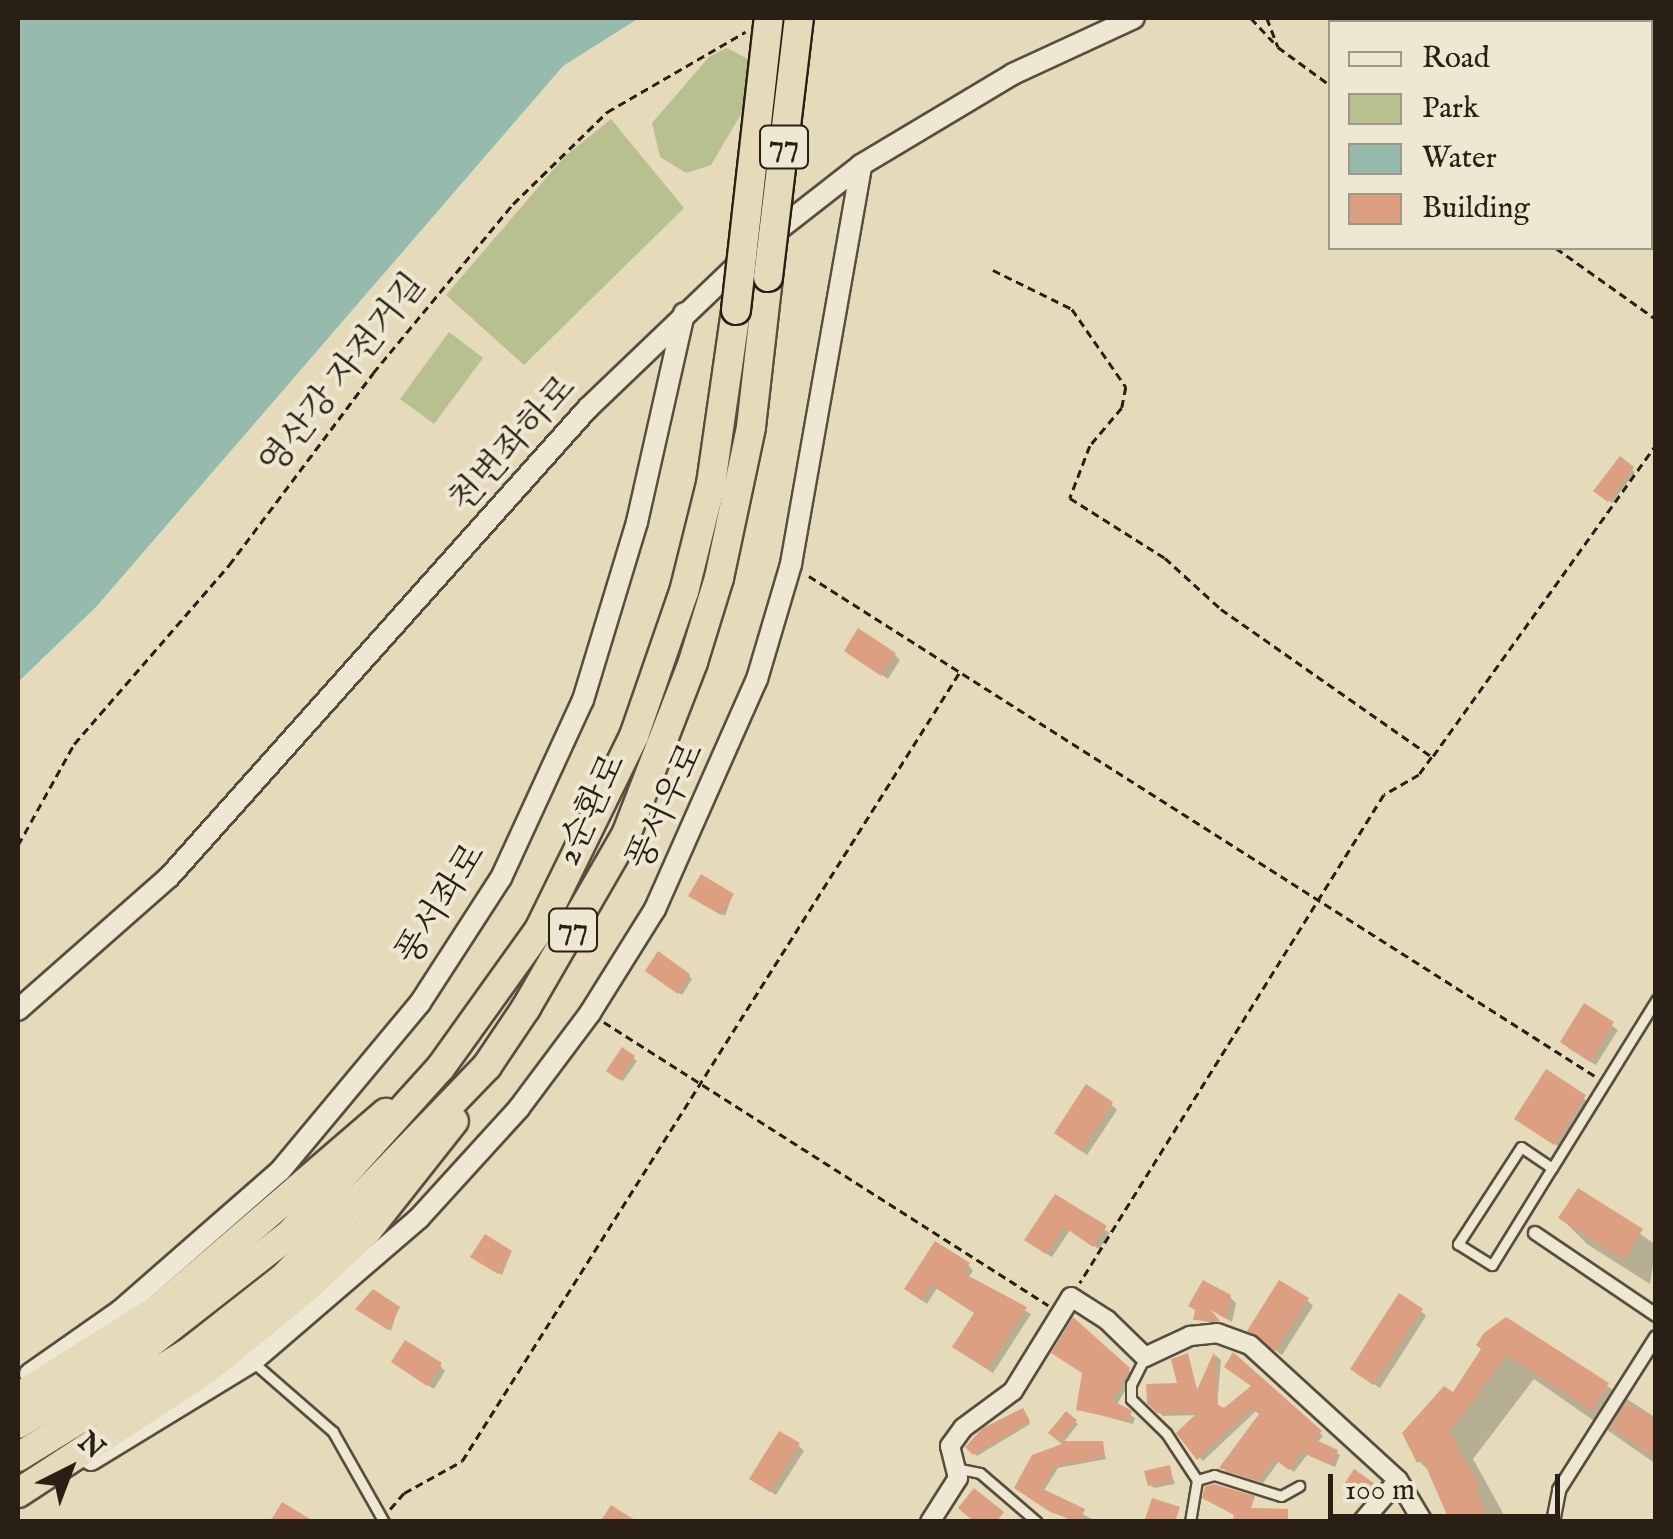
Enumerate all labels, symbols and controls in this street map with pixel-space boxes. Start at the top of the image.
legend [1328,20,1653,250]
text: Road [1422,40,1490,78]
text: Park [1422,90,1479,128]
road number: 77 [759,120,809,174]
text: Water [1422,140,1497,178]
text: Building [1422,190,1530,228]
street label: 영산강 자전거길 [252,266,436,484]
street label: 천변좌하로 [442,368,586,522]
street label: 풍서우로 [619,737,715,877]
street label: 2순환로 [548,748,636,872]
street label: 풍서좌로 [388,837,496,973]
road number: 77 [548,903,598,957]
north arrow [20,1419,120,1519]
text: N [70,1425,111,1467]
scale bar [1333,1454,1566,1516]
text: 100 m [1345,1472,1415,1510]

